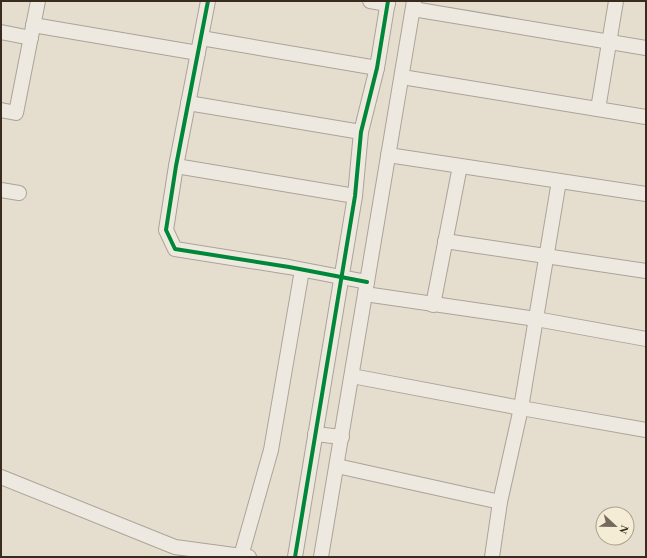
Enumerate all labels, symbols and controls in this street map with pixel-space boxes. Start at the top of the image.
north arrow [595,506,635,546]
text: N [617,524,631,536]

